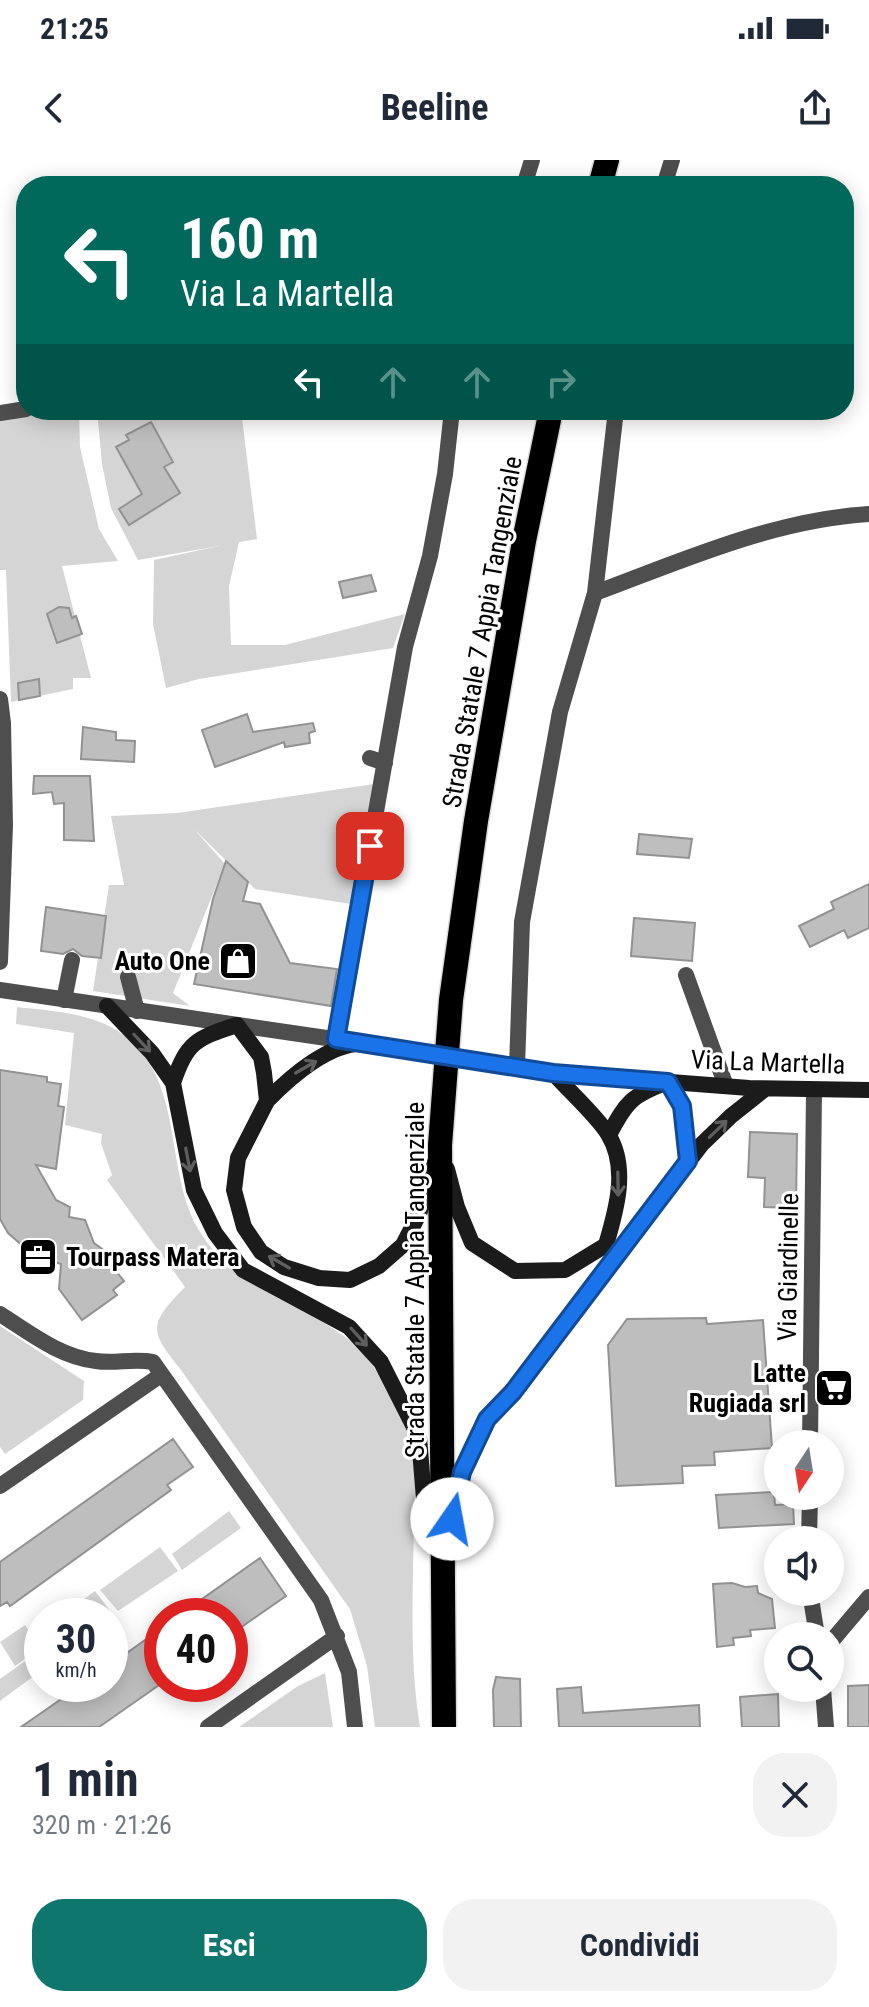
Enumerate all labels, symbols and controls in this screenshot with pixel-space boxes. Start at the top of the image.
text: 21:25 [40,11,109,46]
icon: back [32,86,76,130]
icon: share [793,86,837,130]
text: Beeline [381,87,488,129]
text: 160 m [180,206,319,272]
icon: left [48,208,152,312]
text: Via La Martella [180,273,394,315]
icon: left [287,360,331,404]
icon: ahead [371,360,415,404]
icon: ahead [455,360,499,404]
icon: right [539,360,583,404]
street label: Strada Statale 7 Appia Tangenziale [436,454,528,810]
pin [336,812,404,880]
icon: arrive [348,824,392,868]
shop icon: Auto One [217,940,259,982]
place label: Auto One [114,946,210,976]
one-way arrow [133,1033,152,1053]
street label: Via La Martella [690,1044,846,1080]
one-way arrow [294,1059,317,1075]
street label: Strada Statale 7 Appia Tangenziale [400,1102,430,1458]
one-way arrow [708,1120,727,1139]
one-way arrow [182,1146,197,1172]
one-way arrow [611,1170,626,1197]
street label: Via Giardinelle [772,1193,804,1341]
office icon: Tourpass Matera [17,1236,59,1278]
place label: Tourpass Matera [66,1242,239,1272]
one-way arrow [268,1254,291,1270]
one-way arrow [350,1327,368,1347]
place label: Latte Rugiada srl [689,1358,806,1418]
supermarket icon: Latte Rugiada srl [813,1367,855,1409]
north arrow [764,1430,844,1510]
map controls [764,1430,844,1702]
position arrow [410,1477,494,1561]
button: sound [764,1526,844,1606]
speed limit sign: 40 [144,1598,248,1702]
text: 30 [56,1616,96,1663]
button: search [764,1622,844,1702]
text: km/h [55,1658,97,1682]
text: 1 min [32,1751,139,1808]
button: close [753,1753,837,1837]
text: 320 m · 21:26 [32,1810,172,1840]
button: Esci [32,1899,427,1991]
button: Condividi [443,1899,837,1991]

